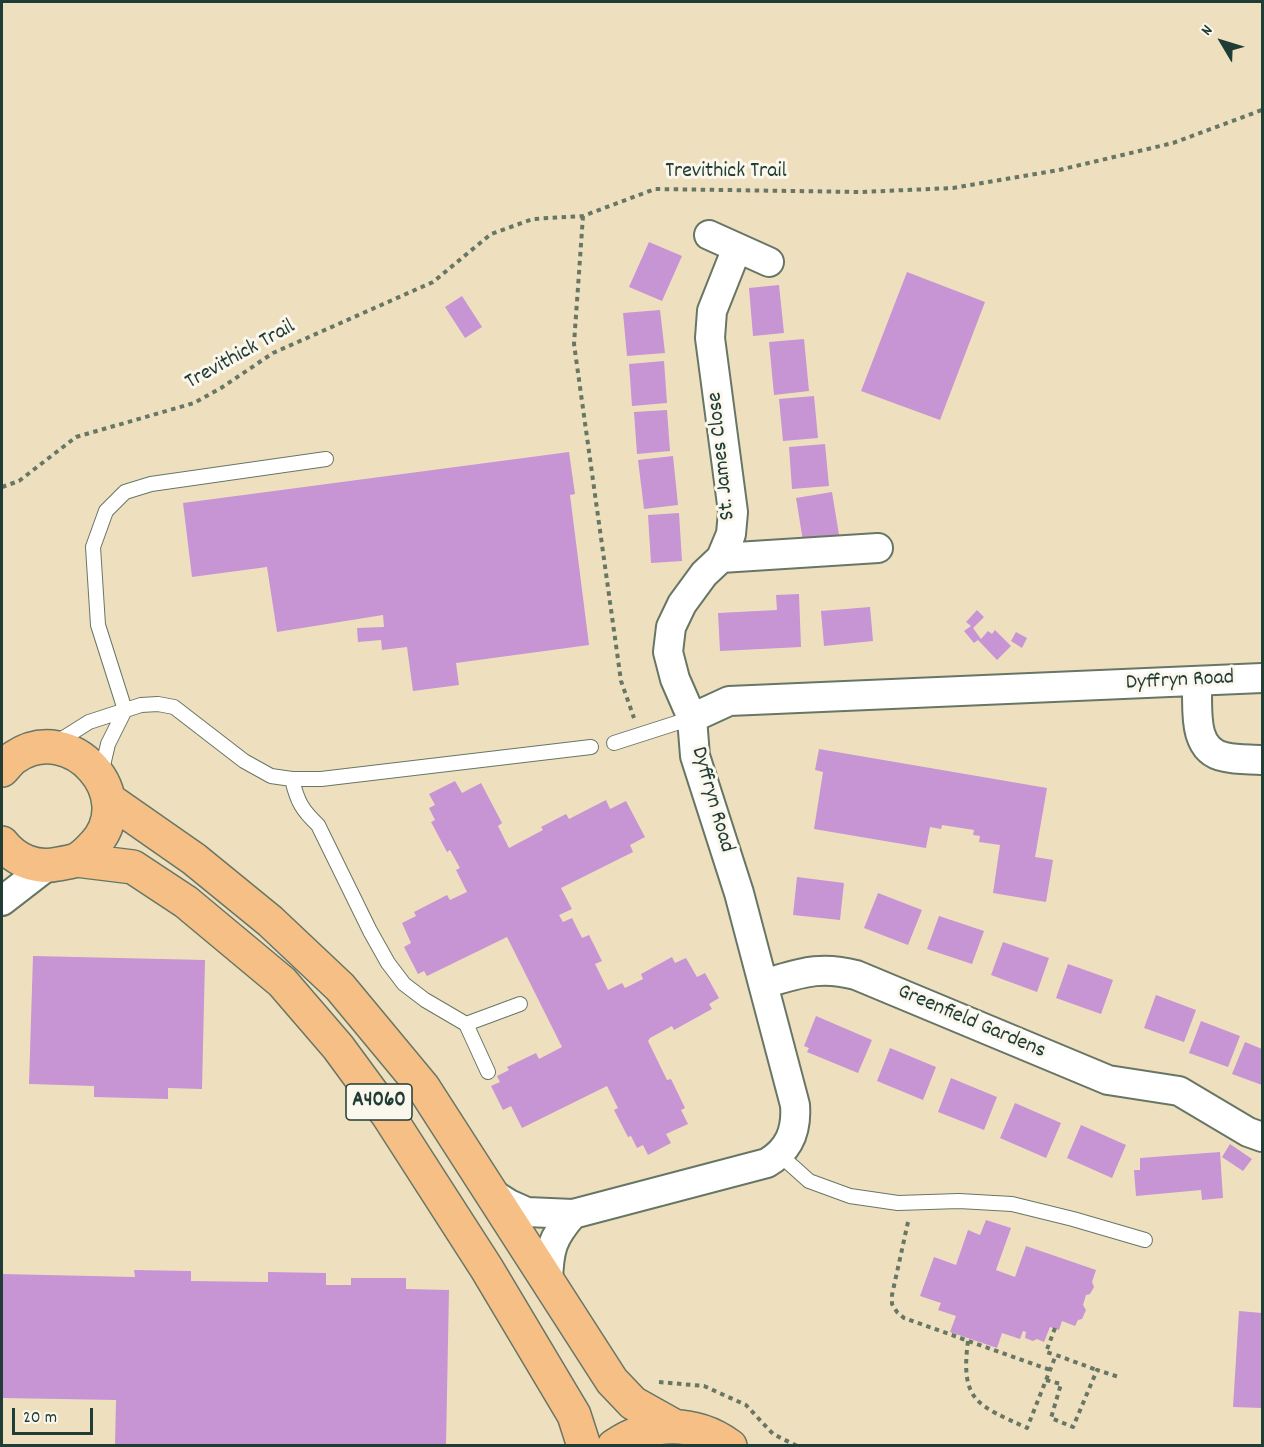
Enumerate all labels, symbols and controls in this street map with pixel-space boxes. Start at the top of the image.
north arrow [1192,12,1252,72]
text: N [1196,20,1219,41]
street label: Trevithick Trail [665,160,787,186]
street label: Trevithick Trail [181,315,301,397]
street label: St. James Close [703,391,743,521]
street label: Dyffryn Road [1125,666,1235,698]
street label: Dyffryn Road [683,744,739,856]
street label: Greenfield Gardens [893,980,1049,1066]
road number: A4060 [346,1084,412,1120]
scale bar [15,1396,96,1434]
text: 20 m [23,1406,57,1431]

